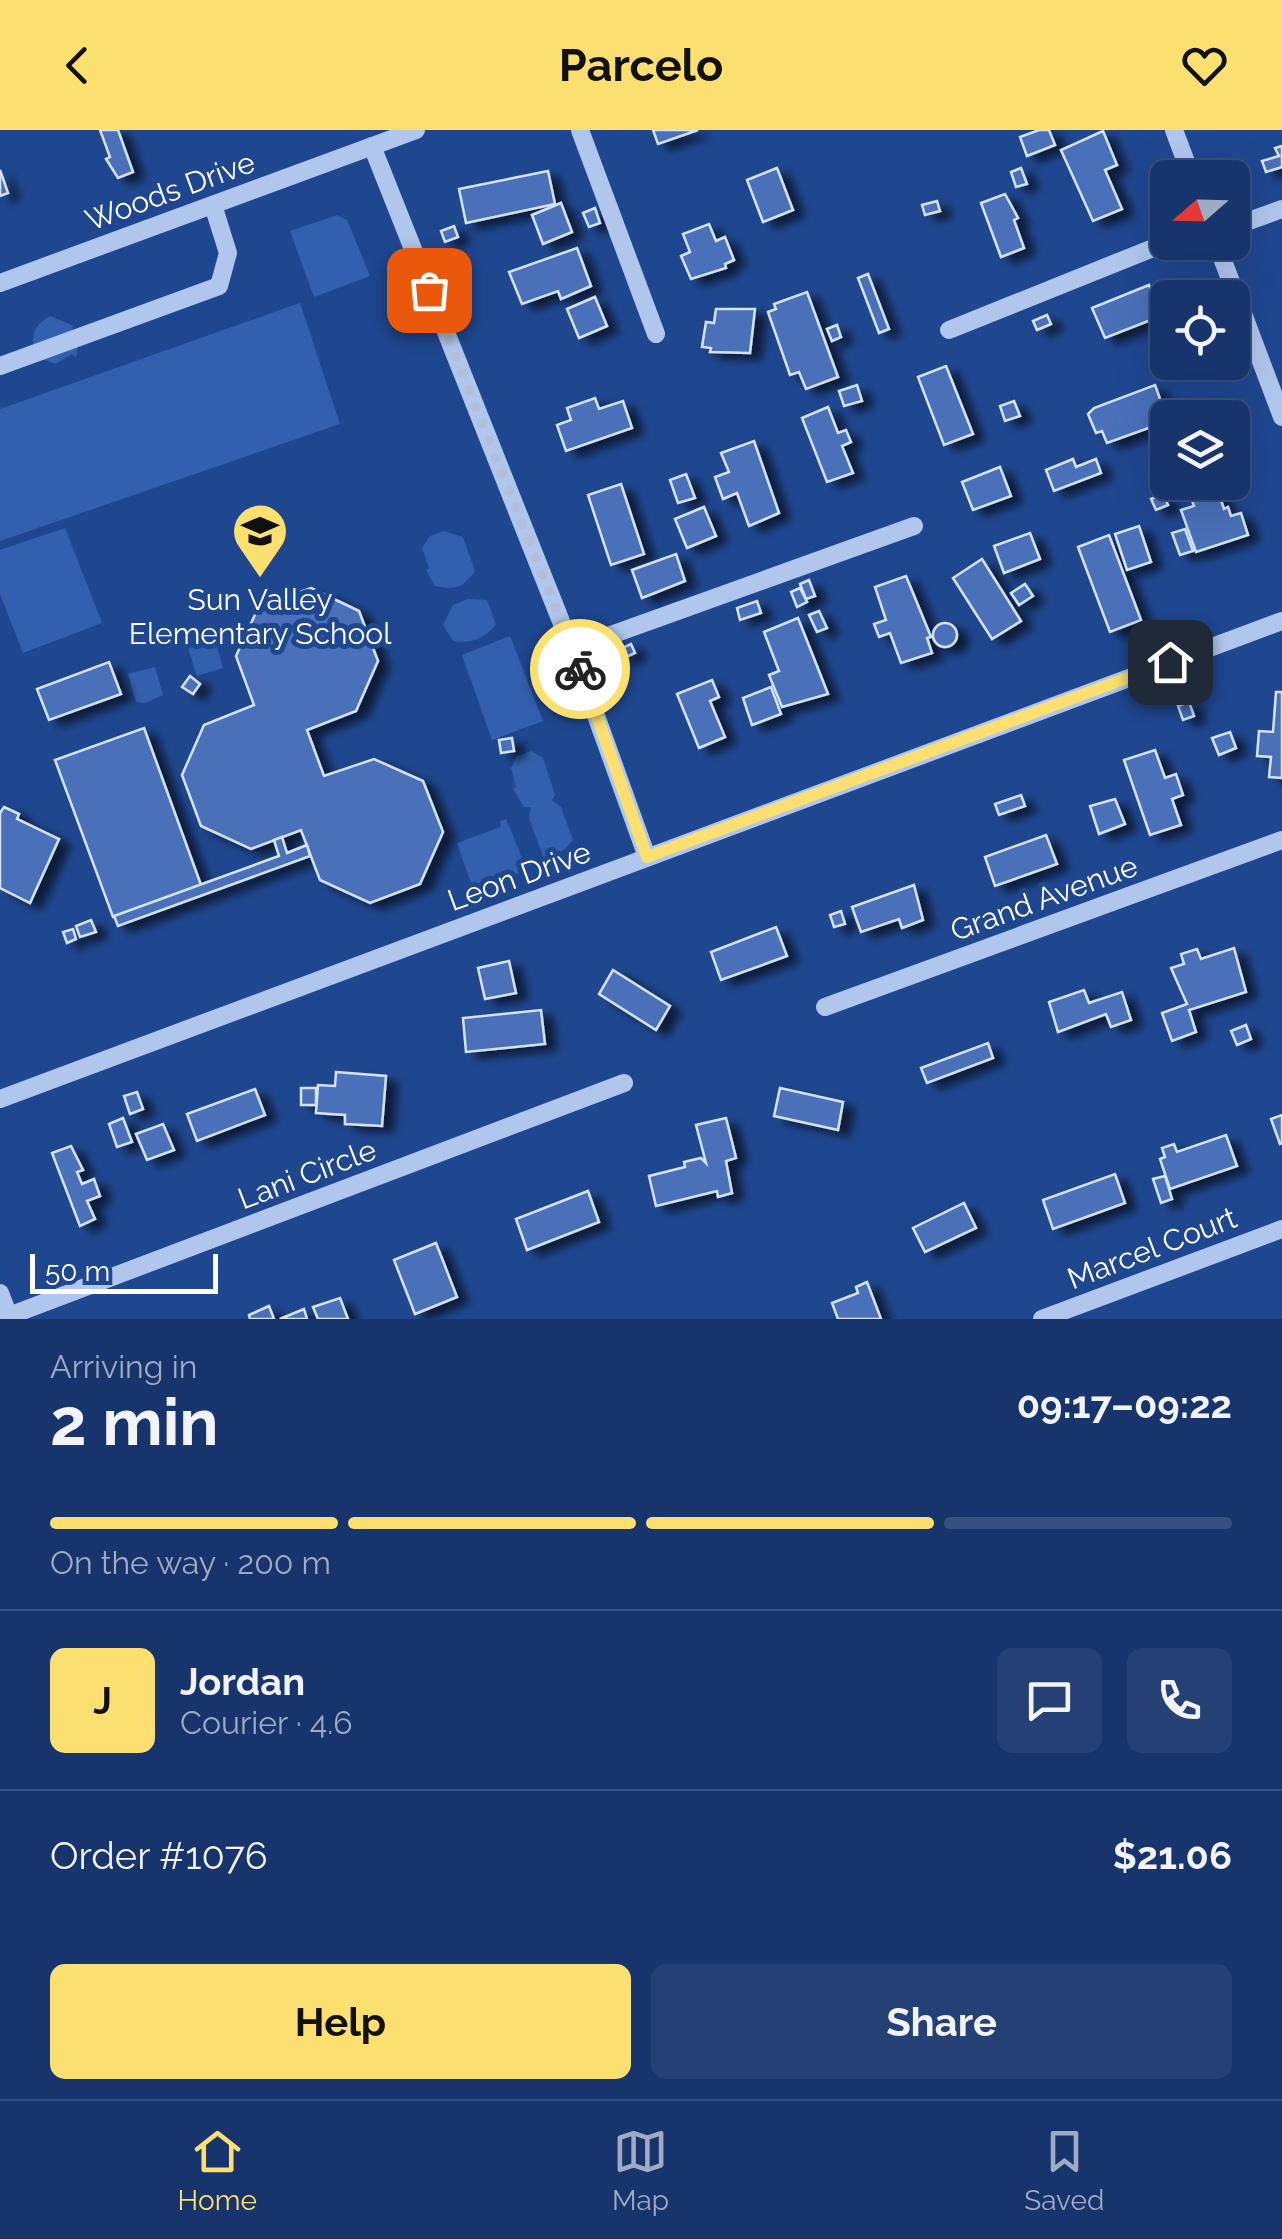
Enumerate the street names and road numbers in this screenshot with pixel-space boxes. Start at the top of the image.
street label: Woods Drive [81,144,259,238]
street label: Leon Drive [443,834,595,918]
street label: Grand Avenue [946,848,1142,948]
street label: Lani Circle [233,1132,381,1216]
street label: Marcel Court [1063,1200,1241,1296]

